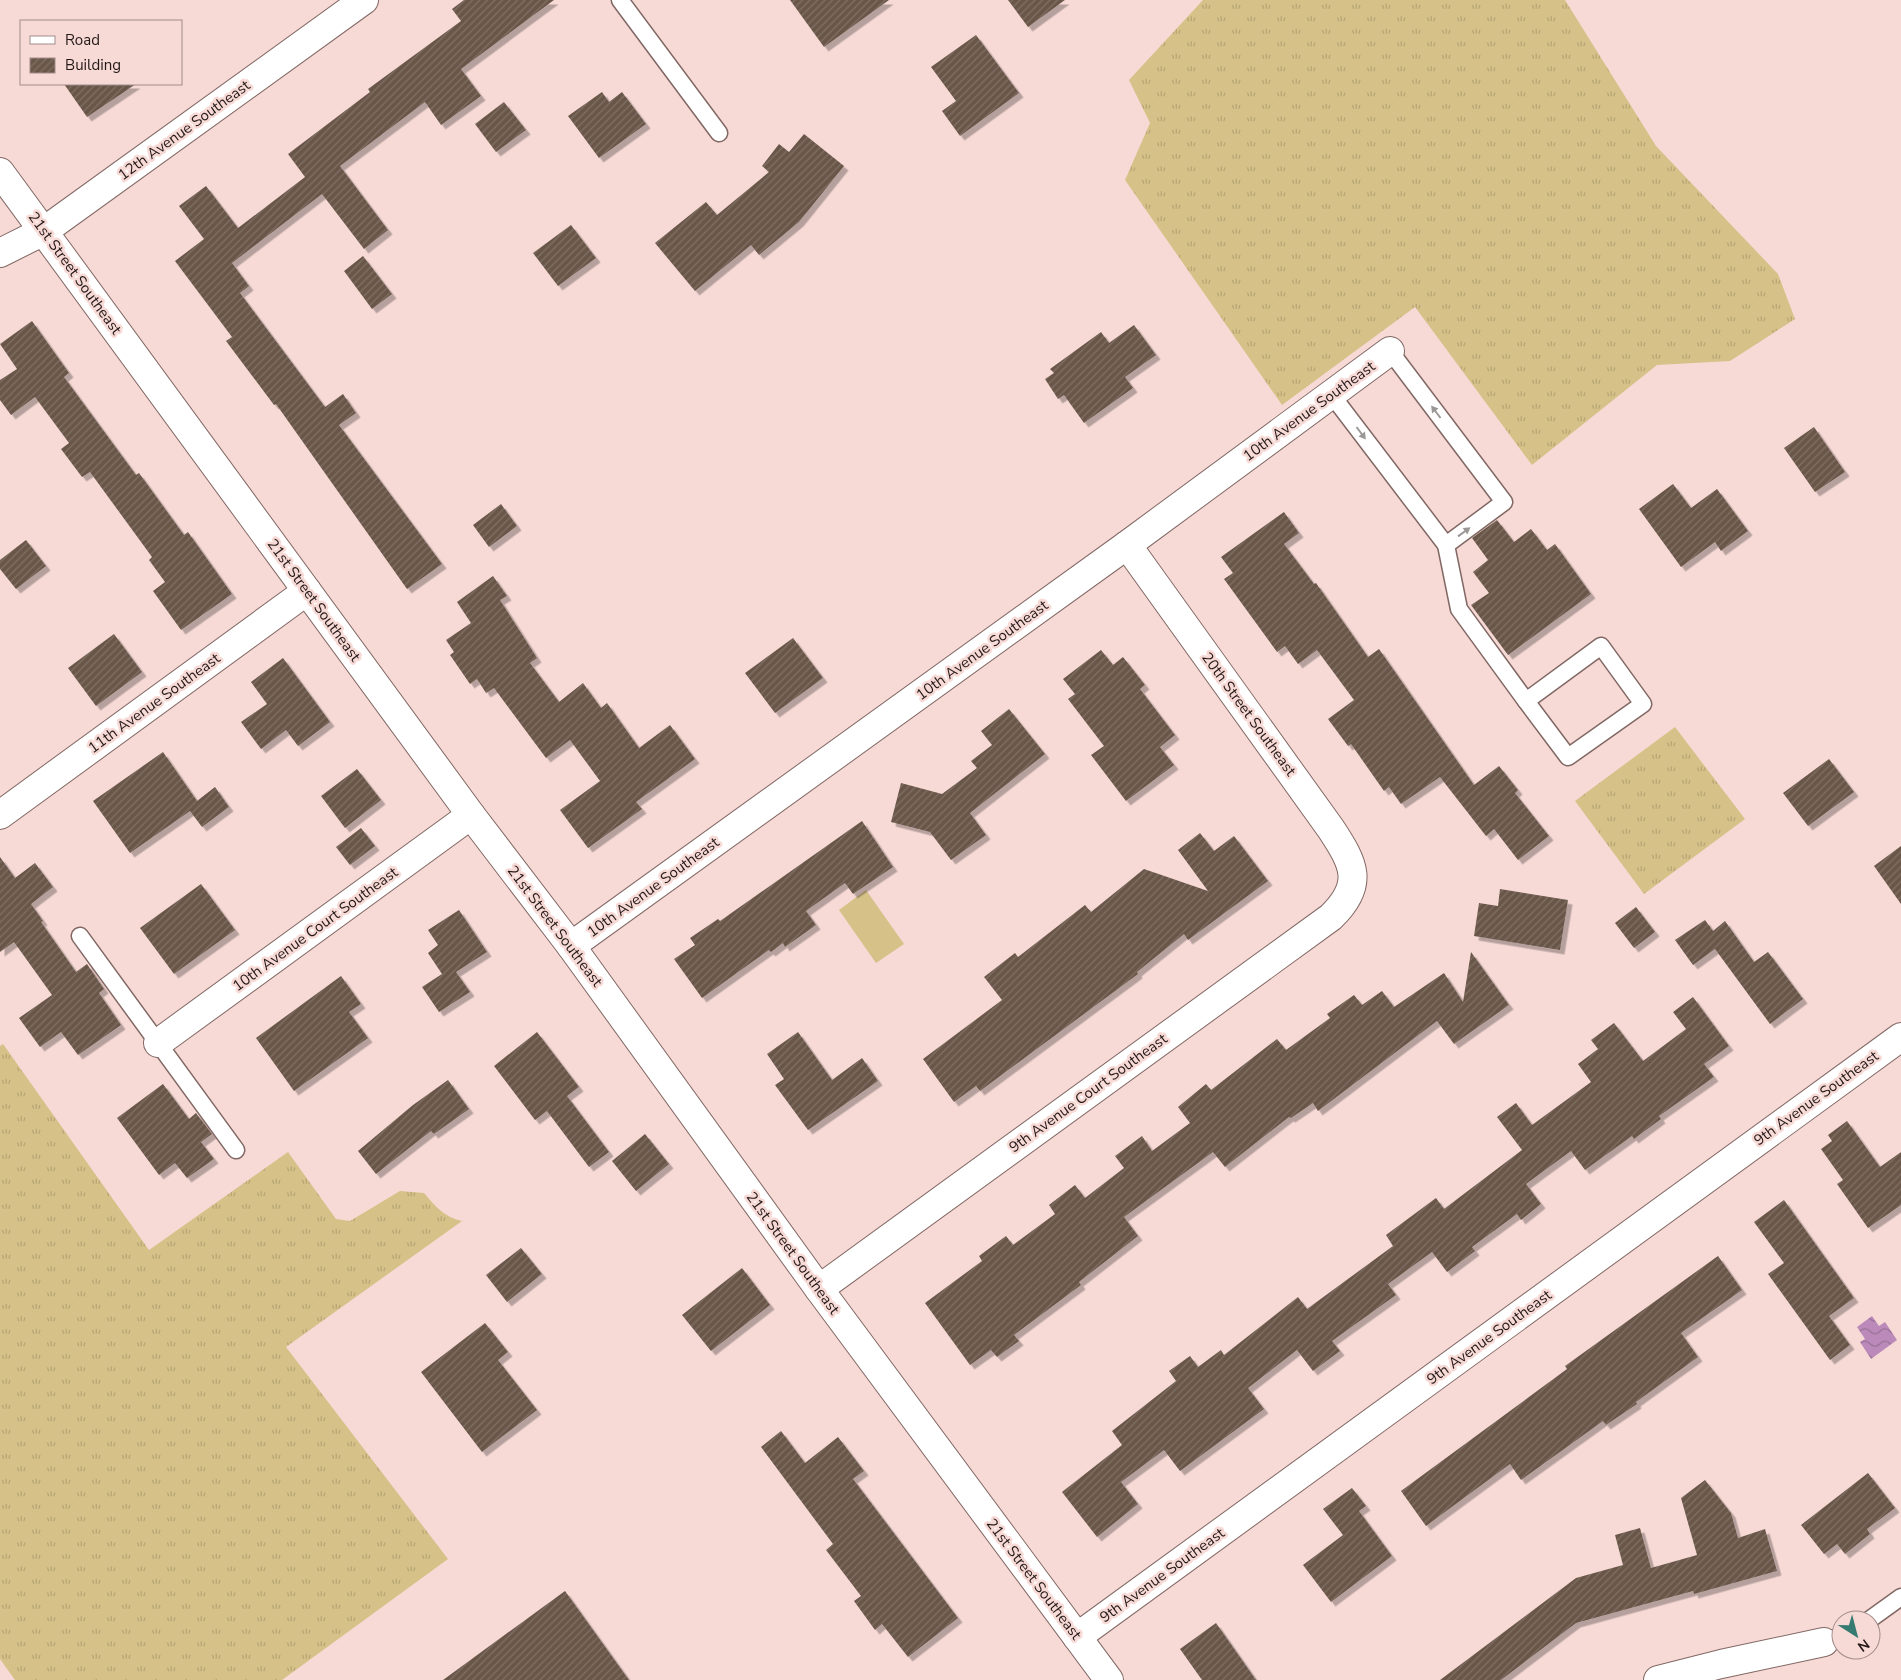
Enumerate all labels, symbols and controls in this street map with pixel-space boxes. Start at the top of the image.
legend [20,20,182,85]
text: Road [65,30,100,50]
text: Building [65,55,121,75]
street label: 12th Avenue Southeast [114,75,255,185]
street label: 21st Street Southeast [24,208,127,339]
street label: 10th Avenue Southeast [1239,356,1380,466]
one-way arrow [1431,405,1441,419]
one-way arrow [1355,426,1366,439]
one-way arrow [1457,526,1470,537]
street label: 21st Street Southeast [263,535,366,666]
street label: 10th Avenue Southeast [912,595,1053,705]
street label: 11th Avenue Southeast [84,648,225,758]
street label: 20th Street Southeast [1197,648,1301,781]
street label: 10th Avenue Southeast [583,832,724,942]
street label: 21st Street Southeast [503,861,608,991]
street label: 10th Avenue Court Southeast [228,862,402,996]
street label: 9th Avenue Court Southeast [1005,1028,1172,1157]
street label: 9th Avenue Southeast [1750,1046,1883,1150]
street label: 21st Street Southeast [742,1188,845,1319]
street label: 9th Avenue Southeast [1423,1285,1556,1389]
street label: 21st Street Southeast [982,1514,1087,1644]
street label: 9th Avenue Southeast [1096,1523,1229,1627]
north arrow [1831,1610,1881,1660]
text: N [1854,1634,1873,1656]

